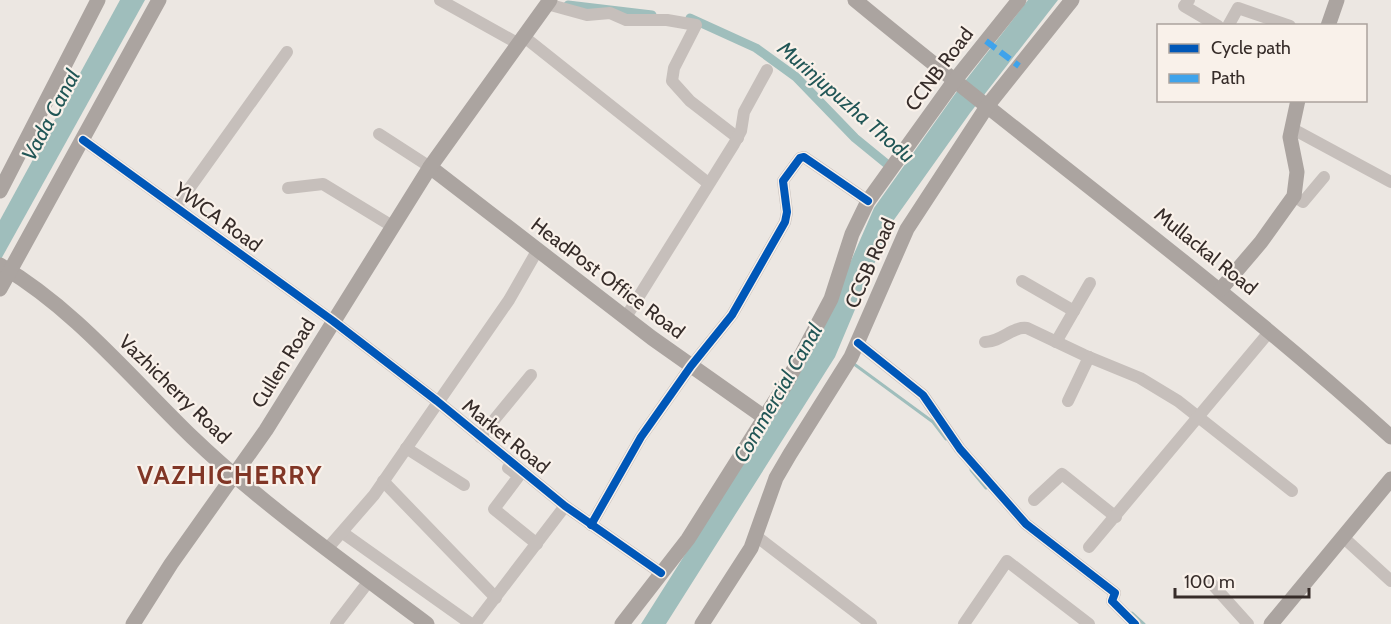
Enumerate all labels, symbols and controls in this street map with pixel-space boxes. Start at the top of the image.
street label: CCNB Road [900,23,978,115]
legend [1157,24,1367,102]
water label: Murinjupuzha Thodu [772,35,920,168]
text: Cycle path [1211,37,1291,59]
water label: Vada Canal [16,65,85,165]
text: Path [1211,67,1245,89]
street label: YWCA Road [169,177,267,257]
street label: Mullackal Road [1150,202,1262,300]
street label: HeadPost Office Road [526,212,690,344]
street label: CCSB Road [840,214,900,312]
street label: Cullen Road [246,314,320,412]
water label: Commercial Canal [728,319,827,466]
street label: Vazhicherry Road [114,330,236,448]
street label: Market Road [457,394,555,478]
district label: VAZHICHERRY [137,459,323,491]
scale bar [1175,561,1308,599]
text: 100 m [1184,571,1235,593]

